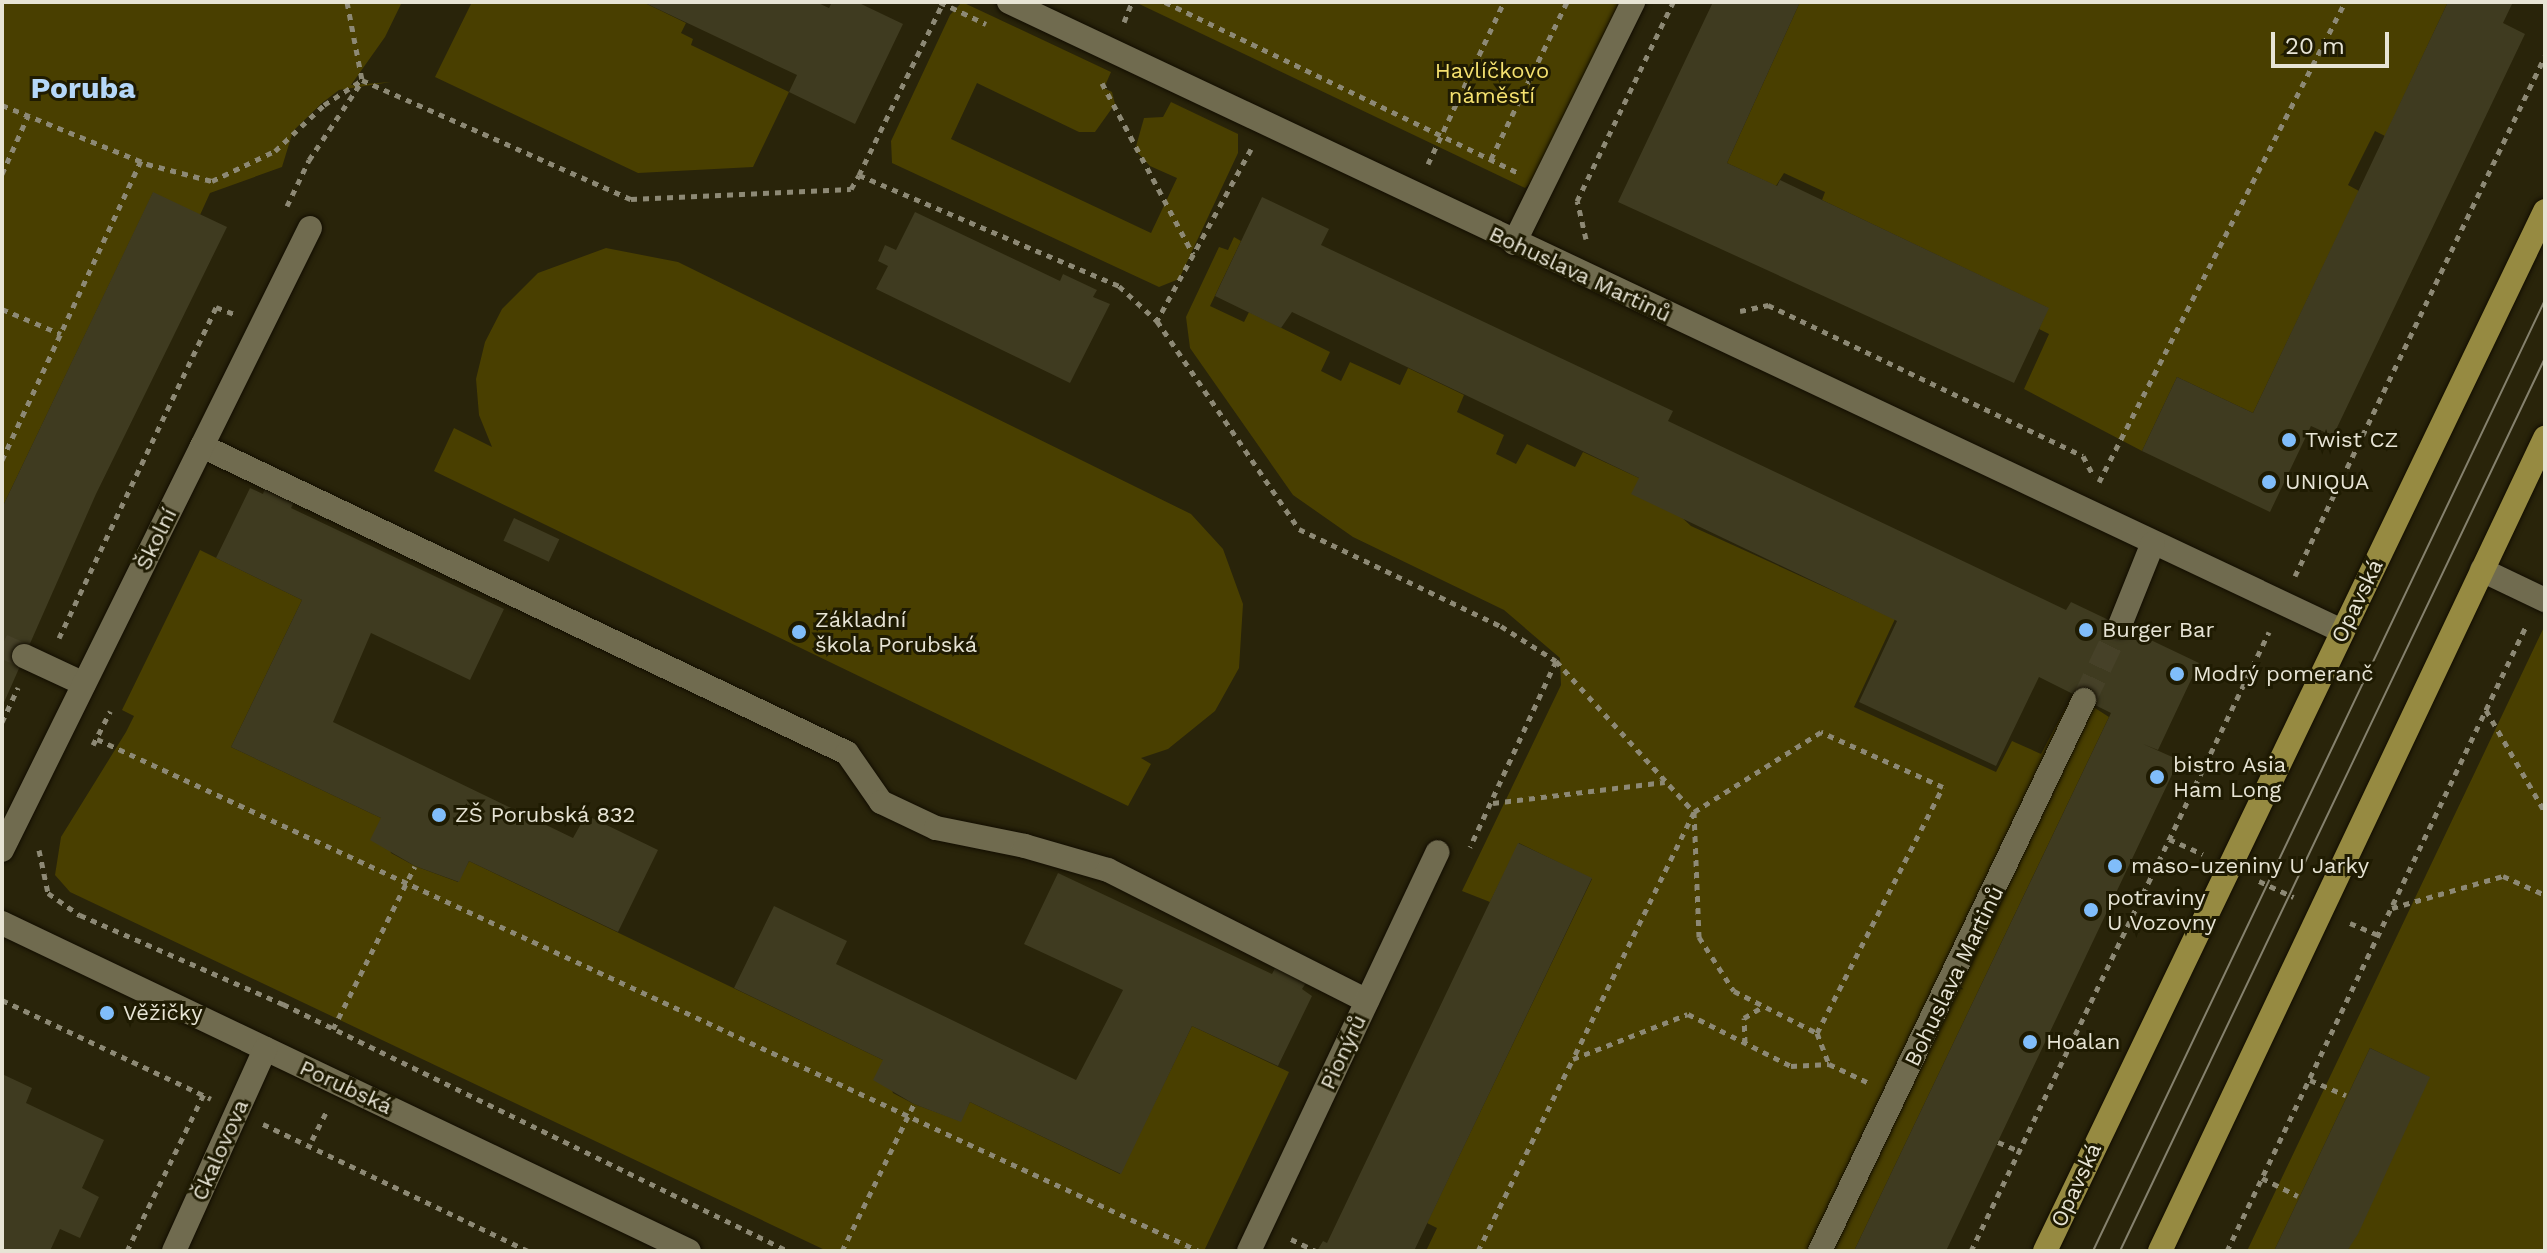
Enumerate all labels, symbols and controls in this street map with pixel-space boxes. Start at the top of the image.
scale bar [2275,16,2393,66]
text: 20 m [2285,32,2345,60]
park label: Havlíčkovo náměstí [1435,57,1549,108]
district label: Poruba [30,70,136,106]
street label: Bohuslava Martinů [1485,220,1675,328]
place label: Twist CZ [2305,427,2398,453]
marker: Twist CZ [2280,431,2298,449]
place label: UNIQUA [2285,469,2369,495]
marker: UNIQUA [2260,473,2278,491]
street label: Školní [130,504,182,574]
street label: Opavská [2325,555,2389,647]
place label: Základní škola Porubská [815,606,978,658]
place label: Burger Bar [2102,617,2215,643]
marker: Burger Bar [2077,621,2095,639]
marker: Základní škola Porubská [790,623,808,641]
place label: Modrý pomeranč [2193,661,2374,687]
marker: Modrý pomeranč [2168,665,2186,683]
place label: bistro Asia Ham Long [2173,751,2287,802]
marker: bistro Asia Ham Long [2148,768,2166,786]
place label: ZŠ Porubská 832 [455,802,636,828]
marker: ZŠ Porubská 832 [430,806,448,824]
place label: maso-uzeniny U Jarky [2131,853,2370,879]
marker: maso-uzeniny U Jarky [2106,857,2124,875]
street label: Bohuslava Martinů [1899,881,2009,1071]
place label: potraviny U Vozovny [2107,884,2217,936]
marker: potraviny U Vozovny [2082,901,2100,919]
place label: Věžičky [123,1000,203,1026]
marker: Věžičky [98,1004,116,1022]
street label: Pionýrů [1314,1010,1372,1094]
place label: Hoalan [2046,1029,2120,1055]
marker: Hoalan [2021,1033,2039,1051]
street label: Porubská [296,1054,396,1120]
street label: Čkalovova [186,1095,254,1205]
street label: Opavská [2045,1139,2107,1231]

